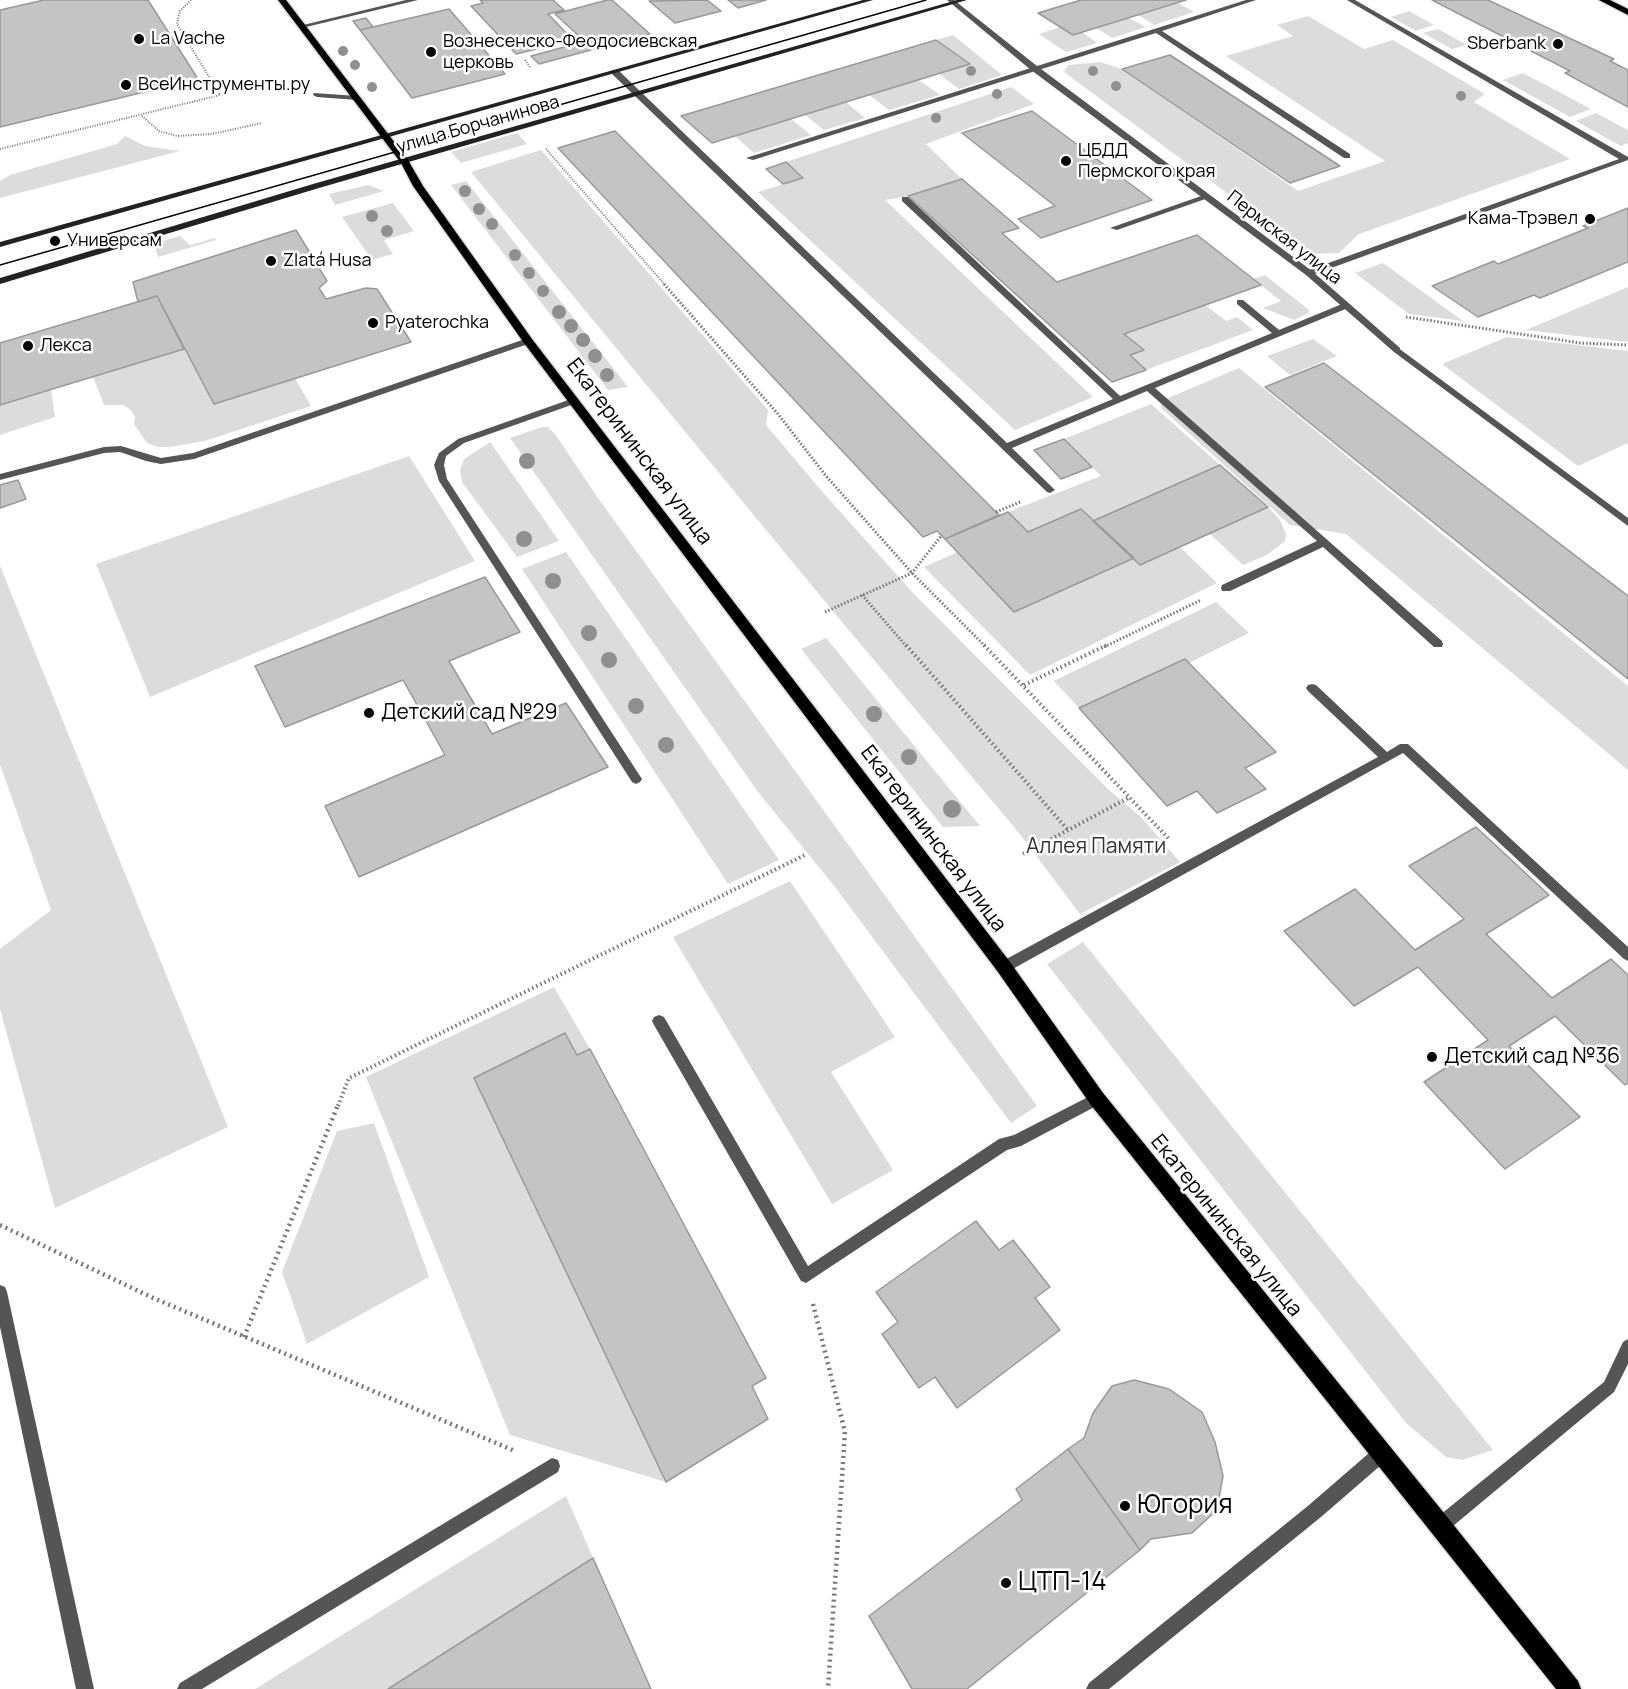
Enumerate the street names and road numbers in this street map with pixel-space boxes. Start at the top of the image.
street label: улица Борчанинова [394,91,562,159]
street label: Пермская улица [1222,187,1346,289]
street label: Екатерининская улица [561,354,717,550]
street label: Екатерининская улица [855,741,1011,937]
street label: Екатерининская улица [1145,1130,1307,1322]

